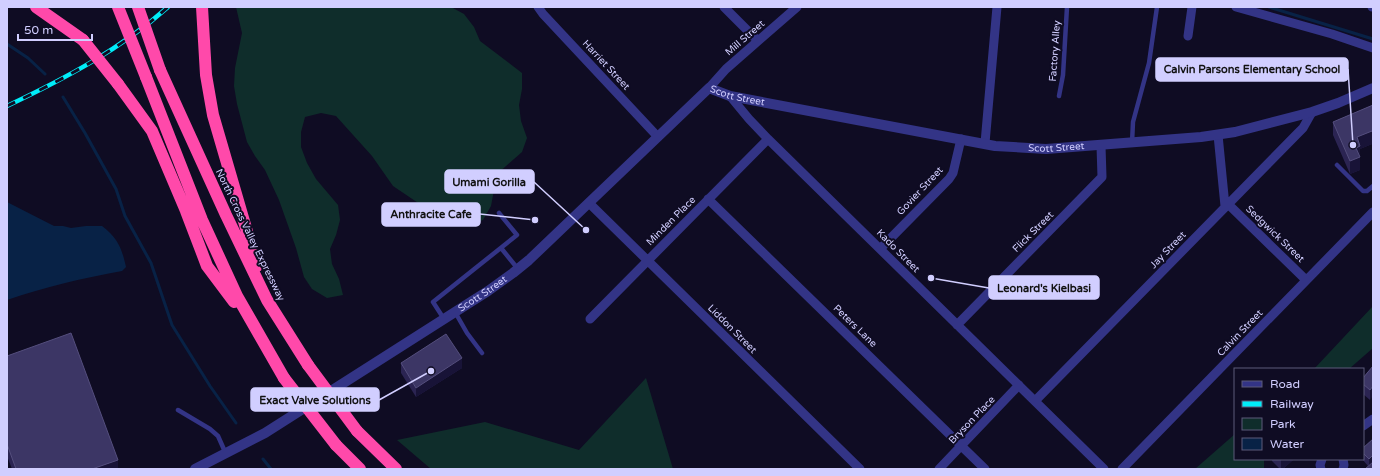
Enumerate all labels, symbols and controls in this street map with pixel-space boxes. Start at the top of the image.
scale bar [18,16,92,42]
street label: Mill Street [723,18,767,58]
street label: Factory Alley [1047,19,1063,82]
text: 50 m [24,23,53,37]
street label: Harriet Street [580,38,632,93]
callout: Calvin Parsons Elementary School [1156,58,1348,81]
text: Calvin Parsons Elementary School [1164,63,1341,77]
street label: Scott Street [708,83,766,108]
street label: Scott Street [1028,140,1085,155]
street label: Govier Street [894,164,946,218]
street label: North Cross Valley Expressway [213,167,288,304]
callout: Umami Gorilla [445,170,534,193]
text: Umami Gorilla [452,176,526,189]
street label: Minden Place [644,194,698,248]
callout: Anthracite Cafe [382,203,480,226]
street label: Sedgwick Street [1243,203,1307,265]
text: Anthracite Cafe [390,208,473,221]
street label: Flick Street [1010,209,1056,255]
street label: Kado Street [874,227,922,275]
street label: Jay Street [1147,229,1189,271]
street label: Scott Street [456,273,510,314]
callout: Leonard's Kielbasi [989,276,1099,299]
text: Leonard's Kielbasi [997,282,1091,295]
street label: Liddon Street [705,302,759,356]
street label: Peters Lane [831,302,880,350]
street label: Calvin Street [1215,307,1265,359]
legend [1234,368,1364,460]
text: Road [1270,377,1300,391]
callout: Exact Valve Solutions [251,388,379,411]
text: Exact Valve Solutions [259,394,371,407]
street label: Bryson Place [946,394,998,446]
text: Railway [1270,397,1314,411]
text: Park [1270,417,1296,431]
text: Water [1270,437,1305,451]

